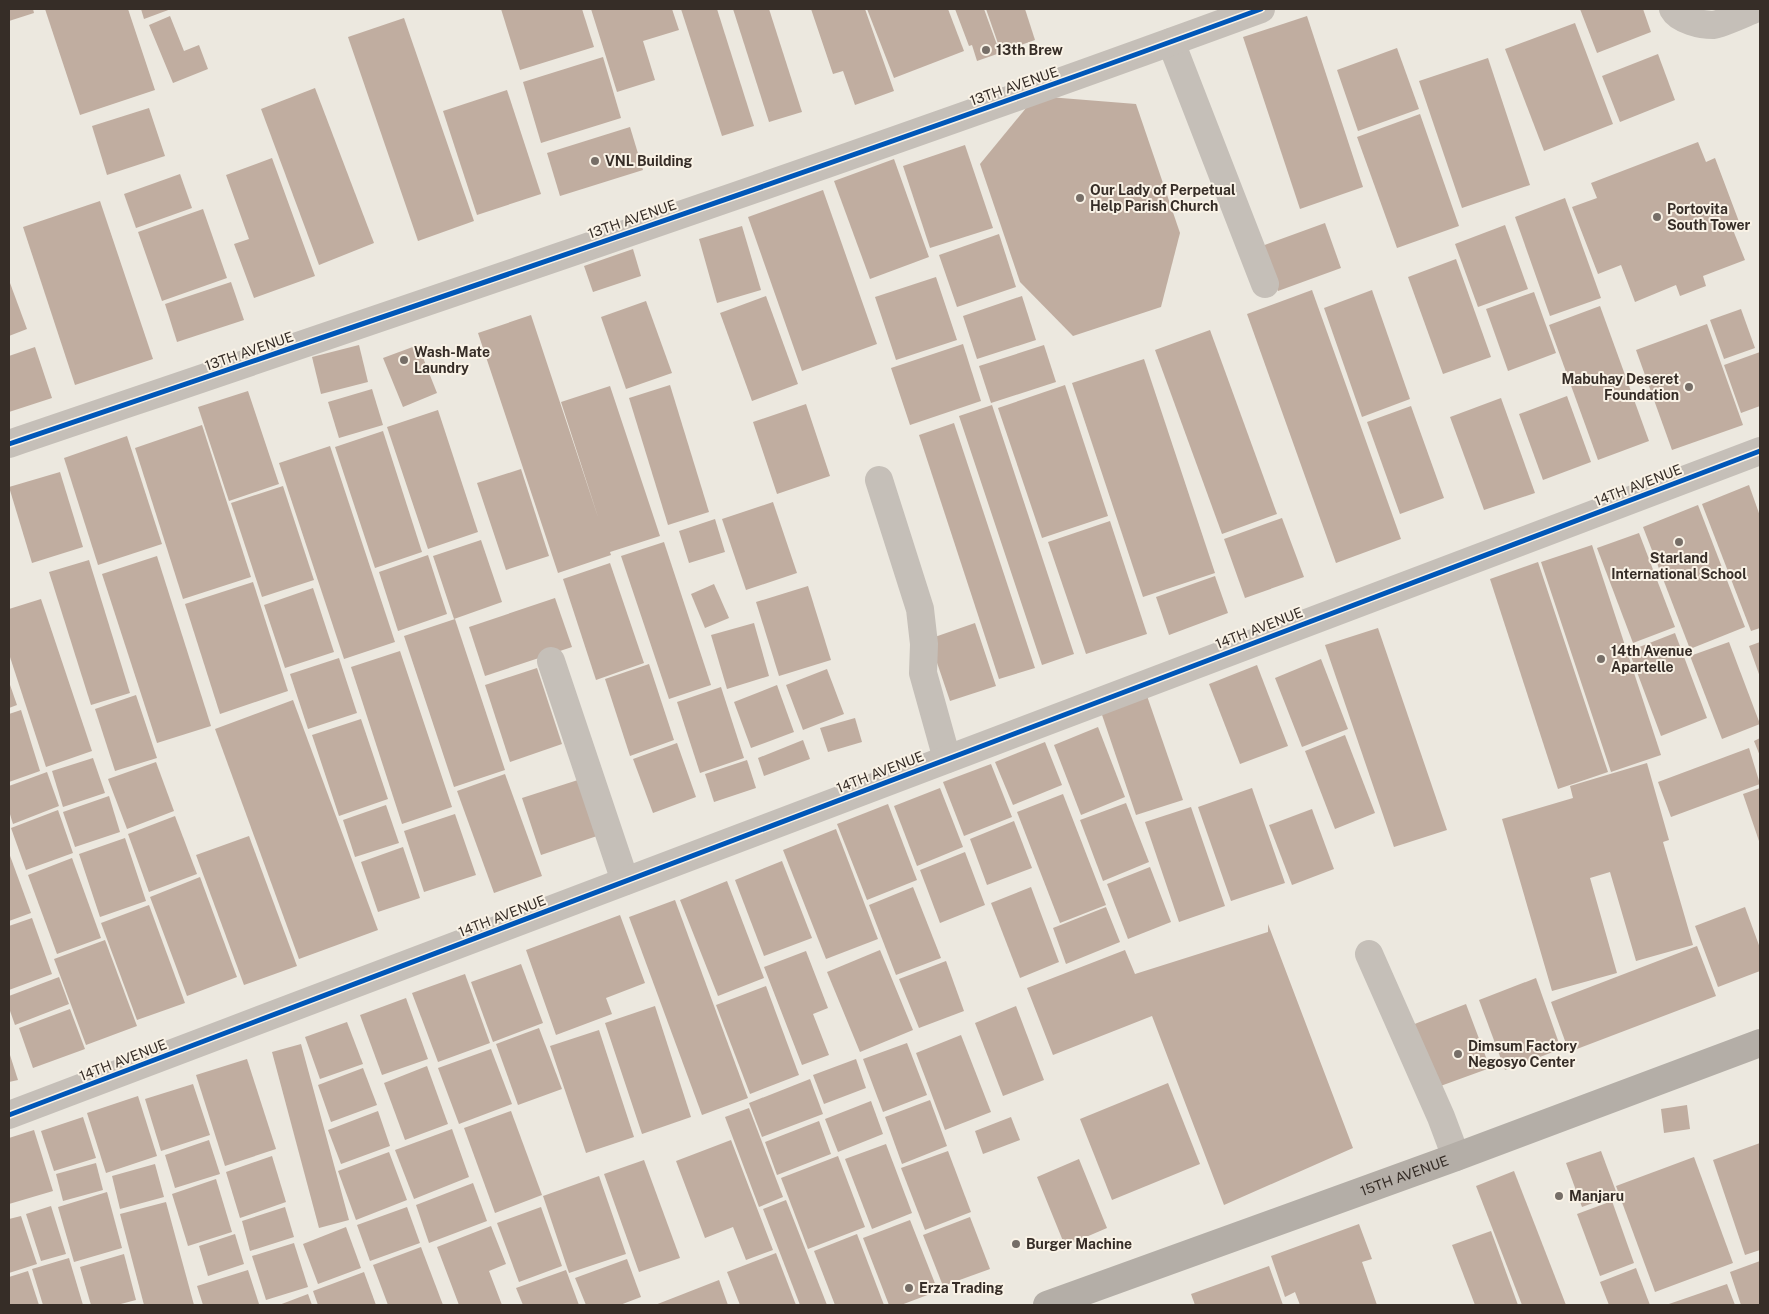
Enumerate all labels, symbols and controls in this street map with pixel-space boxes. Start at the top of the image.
place label: 13th Brew [996,42,1063,58]
marker: 13th Brew [980,44,992,56]
street label: 13TH AVENUE [968,63,1060,109]
place label: VNL Building [605,153,693,169]
marker: VNL Building [589,155,601,167]
place label: Our Lady of Perpetual Help Parish Church [1090,182,1236,214]
marker: Our Lady of Perpetual Help Parish Church [1074,192,1086,204]
street label: 13TH AVENUE [586,196,678,242]
place label: Portovita South Tower [1667,201,1751,233]
marker: Portovita South Tower [1651,211,1663,223]
street label: 13TH AVENUE [203,328,295,374]
place label: Wash-Mate Laundry [414,344,490,376]
marker: Wash-Mate Laundry [398,354,410,366]
place label: Mabuhay Deseret Foundation [1562,371,1679,403]
marker: Mabuhay Deseret Foundation [1683,381,1695,393]
street label: 14TH AVENUE [1592,461,1684,509]
marker: Starland International School [1673,536,1685,548]
place label: Starland International School [1611,550,1747,582]
street label: 14TH AVENUE [1213,604,1305,652]
place label: 14th Avenue Apartelle [1611,643,1693,675]
marker: 14th Avenue Apartelle [1595,653,1607,665]
street label: 14TH AVENUE [834,748,926,796]
street label: 14TH AVENUE [456,892,548,940]
street label: 14TH AVENUE [77,1036,169,1084]
place label: Dimsum Factory Negosyo Center [1468,1038,1577,1070]
marker: Dimsum Factory Negosyo Center [1452,1048,1464,1060]
street label: 15TH AVENUE [1358,1152,1451,1199]
place label: Manjaru [1569,1188,1624,1204]
marker: Manjaru [1553,1190,1565,1202]
place label: Burger Machine [1026,1236,1132,1252]
marker: Burger Machine [1010,1238,1022,1250]
place label: Erza Trading [919,1280,1003,1296]
marker: Erza Trading [903,1282,915,1294]

